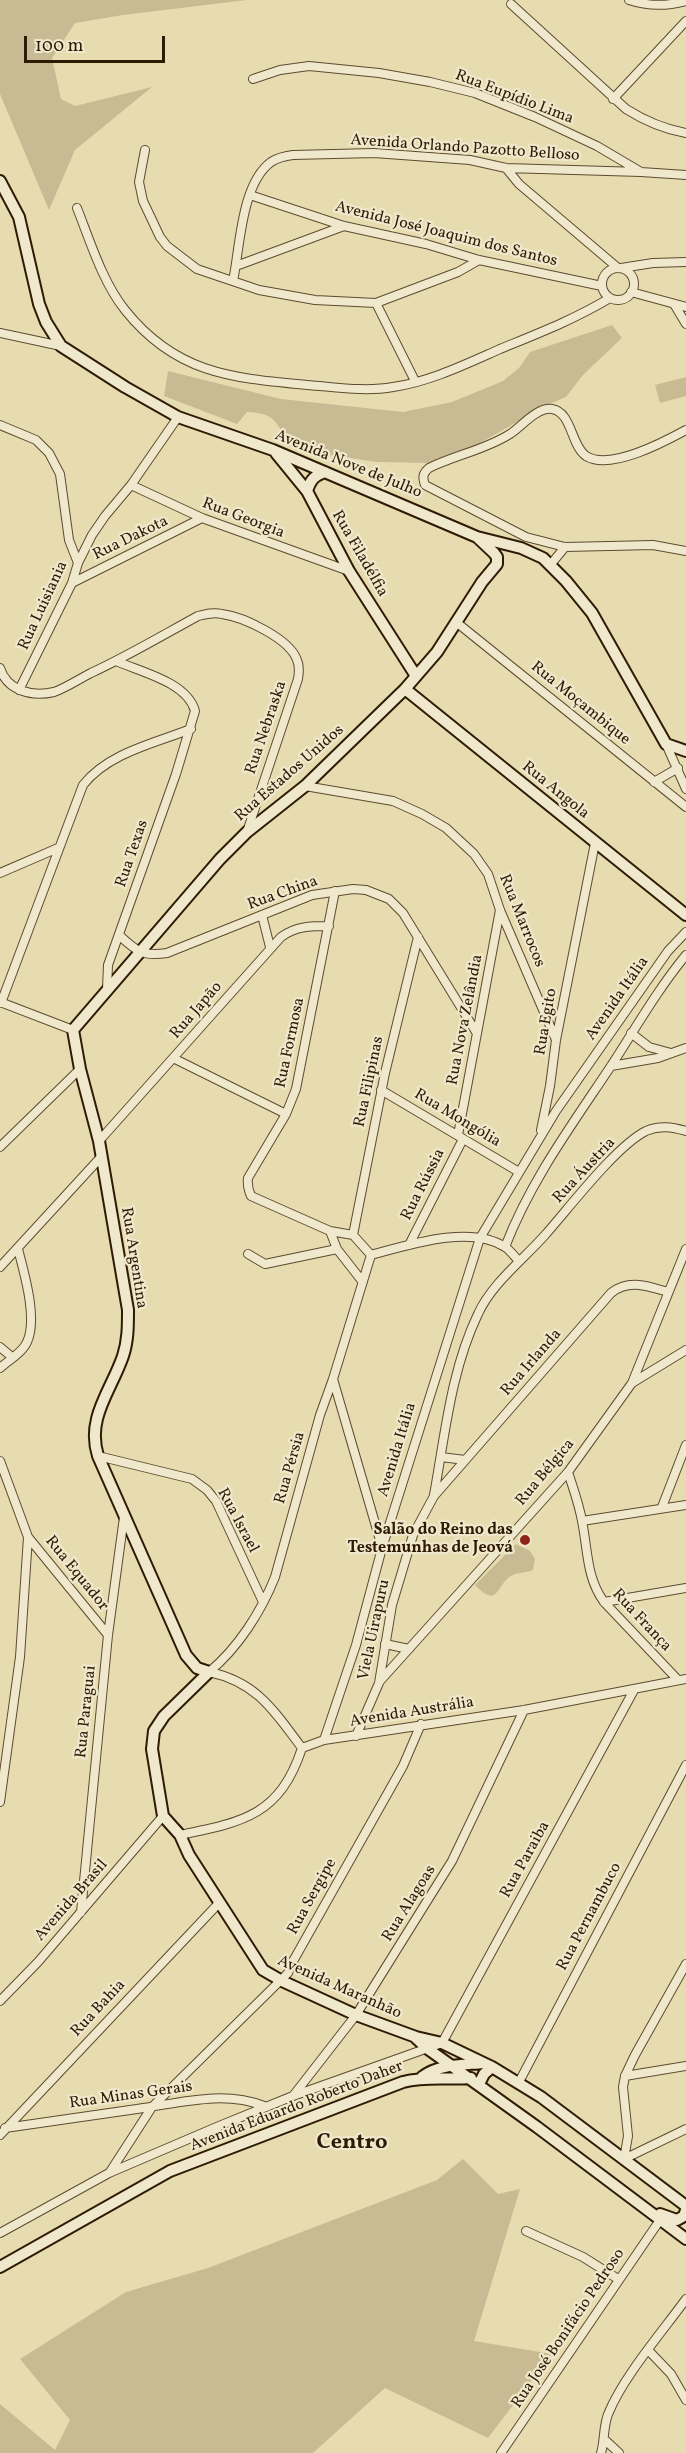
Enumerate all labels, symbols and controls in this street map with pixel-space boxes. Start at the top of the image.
scale bar [27,24,168,62]
text: 100 m [35,34,84,59]
street label: Rua Eupídio Lima [452,67,576,129]
street label: Avenida Orlando Pazotto Belloso [350,131,580,167]
street label: Avenida José Joaquim dos Santos [333,198,559,272]
street label: Avenida Nove de Julho [272,427,424,503]
street label: Rua Georgia [199,495,287,543]
street label: Rua Filadélfia [327,507,391,601]
street label: Rua Dakota [90,513,172,565]
street label: Rua Luisiania [15,558,73,654]
street label: Rua Moçambique [526,658,634,750]
street label: Rua Nebraska [242,679,292,777]
street label: Rua Estados Unidos [232,721,348,827]
street label: Rua Angola [517,758,593,824]
street label: Rua Texas [113,818,153,890]
street label: Rua China [245,872,321,916]
street label: Rua Marrocos [494,872,548,970]
street label: Rua Nova Zelândia [444,953,488,1087]
street label: Avenida Itália [582,954,654,1044]
street label: Rua Japão [167,978,227,1044]
street label: Rua Egito [532,987,562,1057]
street label: Rua Formosa [272,996,310,1090]
street label: Rua Filipinas [351,1035,389,1129]
street label: Rua Mongólia [410,1086,504,1152]
street label: Rua Áustria [550,1134,620,1208]
street label: Rua Rússia [398,1146,450,1224]
street label: Rua Argentina [116,1206,150,1310]
street label: Rua Irlanda [498,1325,566,1401]
street label: Avenida Itália [375,1401,421,1499]
street label: Rua Pérsia [272,1430,310,1506]
street label: Rua Bélgica [512,1436,580,1510]
street label: Rua Israel [212,1485,262,1557]
place label: Salão do Reino das Testemunhas de Jeová [348,1521,513,1559]
street label: Rua Equador [40,1533,112,1615]
marker: Salão do Reino das Testemunhas de Jeová [518,1533,532,1547]
street label: Viela Uirapuru [355,1578,395,1682]
street label: Rua França [607,1586,675,1656]
street label: Rua Paraguai [73,1665,101,1759]
street label: Avenida Austrália [349,1694,475,1732]
street label: Rua Paraiba [497,1818,555,1902]
street label: Avenida Brasil [31,1856,113,1946]
street label: Rua Sergipe [284,1856,342,1938]
street label: Rua Pernambuco [553,1860,627,1974]
street label: Rua Alagoas [379,1862,441,1946]
street label: Avenida Maranhão [274,1952,404,2024]
street label: Rua Bahia [68,1976,130,2042]
street label: Avenida Eduardo Roberto Daher [188,2057,406,2157]
street label: Rua Minas Gerais [68,2078,194,2114]
district label: Centro [316,2131,388,2157]
street label: Rua José Bonifácio Pedroso [508,2245,630,2413]

